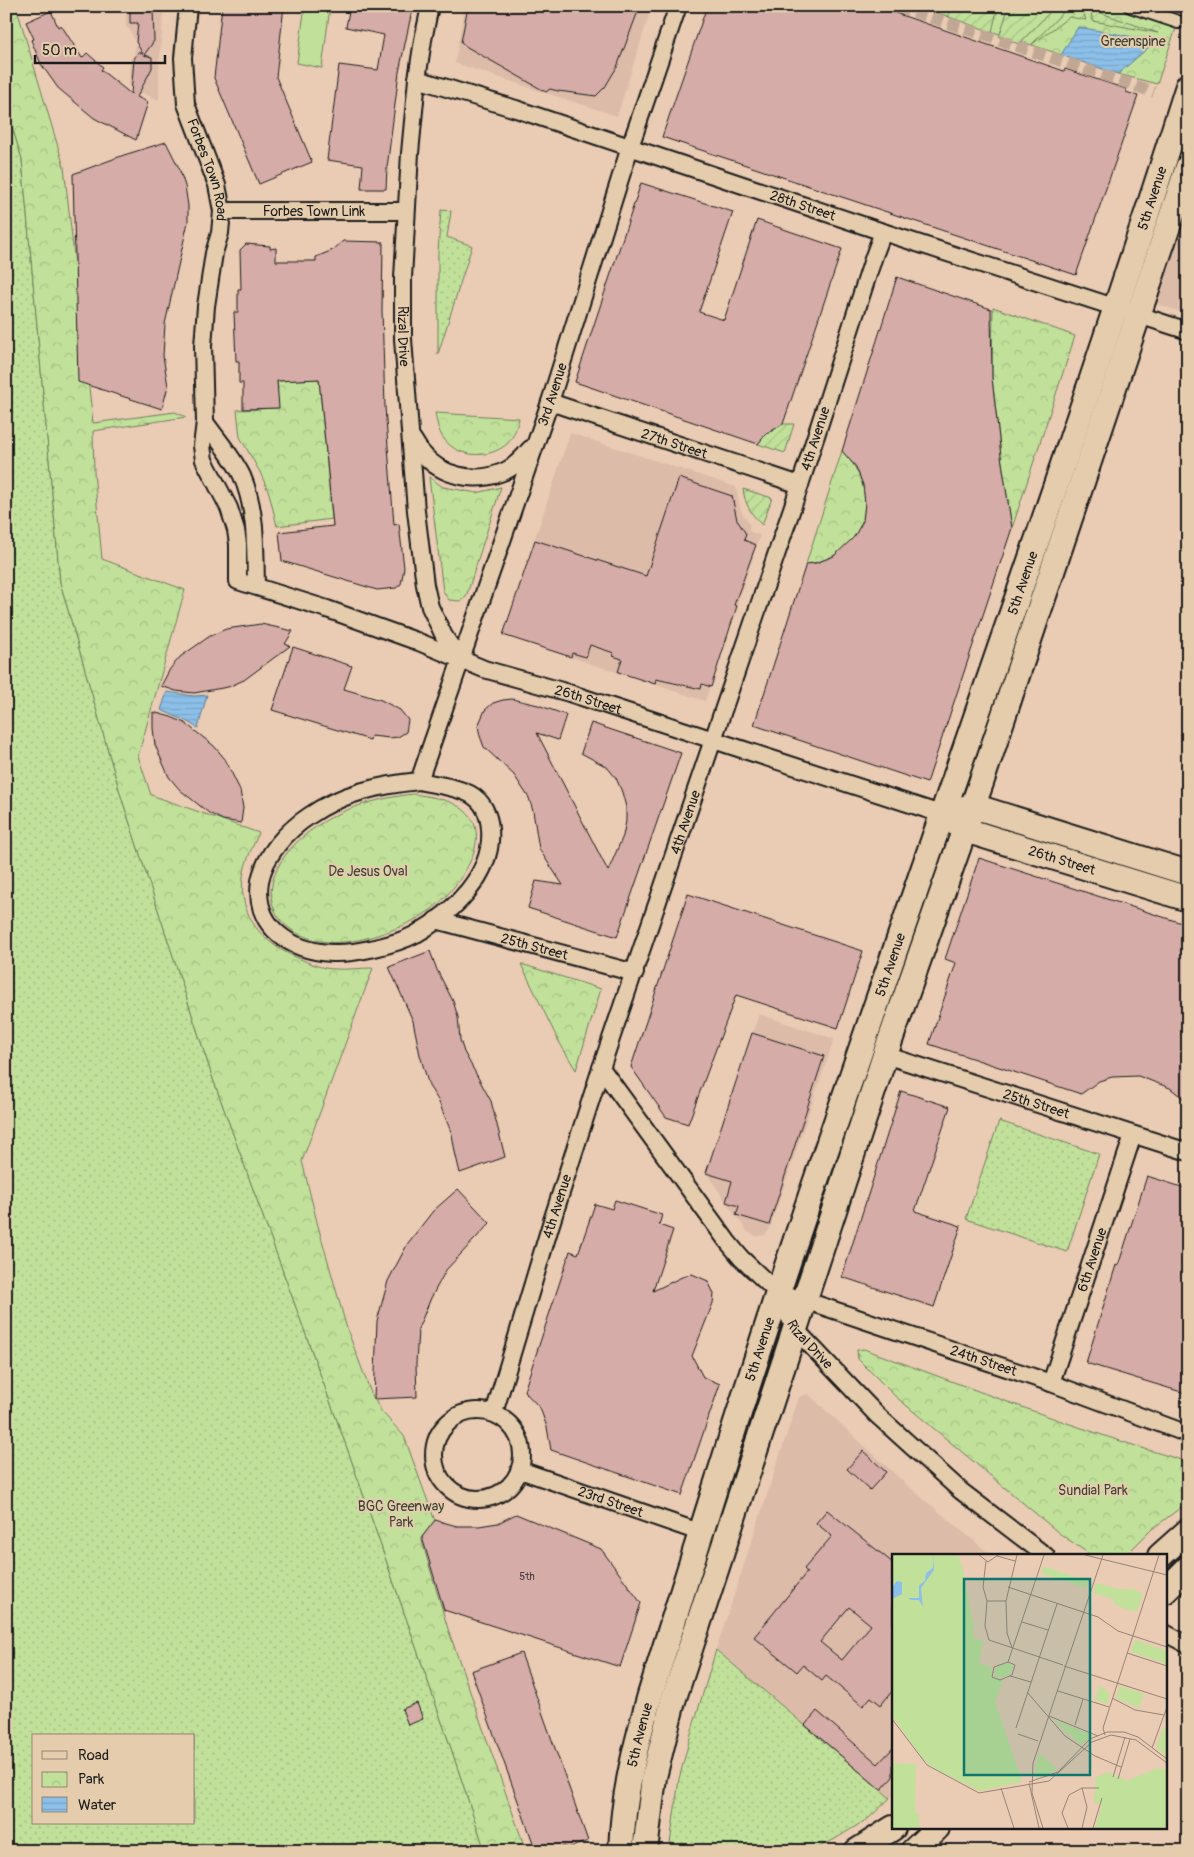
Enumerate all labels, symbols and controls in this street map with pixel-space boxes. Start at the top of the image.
scale bar [35,32,165,64]
park label: Greenspine [1100,33,1166,50]
text: 50 m [42,41,77,60]
street label: Forbes Town Road [183,116,230,222]
street label: 5th Avenue [1134,164,1171,232]
street label: 28th Street [768,187,838,225]
street label: Forbes Town Link [263,203,365,220]
street label: Rizal Drive [394,306,413,367]
street label: 3rd Avenue [534,361,571,428]
street label: 4th Avenue [797,404,834,473]
street label: 27th Street [639,425,710,463]
street label: 5th Avenue [1004,549,1042,617]
street label: 26th Street [553,681,624,719]
street label: 4th Avenue [667,788,704,857]
street label: 26th Street [1026,842,1098,879]
park label: De Jesus Oval [328,863,408,880]
street label: 25th Street [499,930,570,964]
street label: 5th Avenue [872,931,909,999]
street label: 25th Street [1001,1085,1072,1123]
street label: 4th Avenue [539,1172,575,1241]
street label: 6th Avenue [1074,1225,1111,1294]
street label: 5th Avenue [742,1315,778,1383]
street label: Rizal Drive [783,1317,836,1373]
street label: 24th Street [948,1342,1019,1380]
park label: Sundial Park [1058,1482,1128,1499]
street label: 23rd Street [576,1483,646,1521]
park label: BGC Greenway Park [358,1498,444,1531]
inset map [892,1554,1166,1830]
house number: 5th [519,1570,535,1583]
street label: 5th Avenue [624,1701,656,1769]
legend [32,1734,195,1824]
text: Road [78,1746,109,1765]
text: Park [78,1770,105,1789]
text: Water [78,1796,117,1815]

